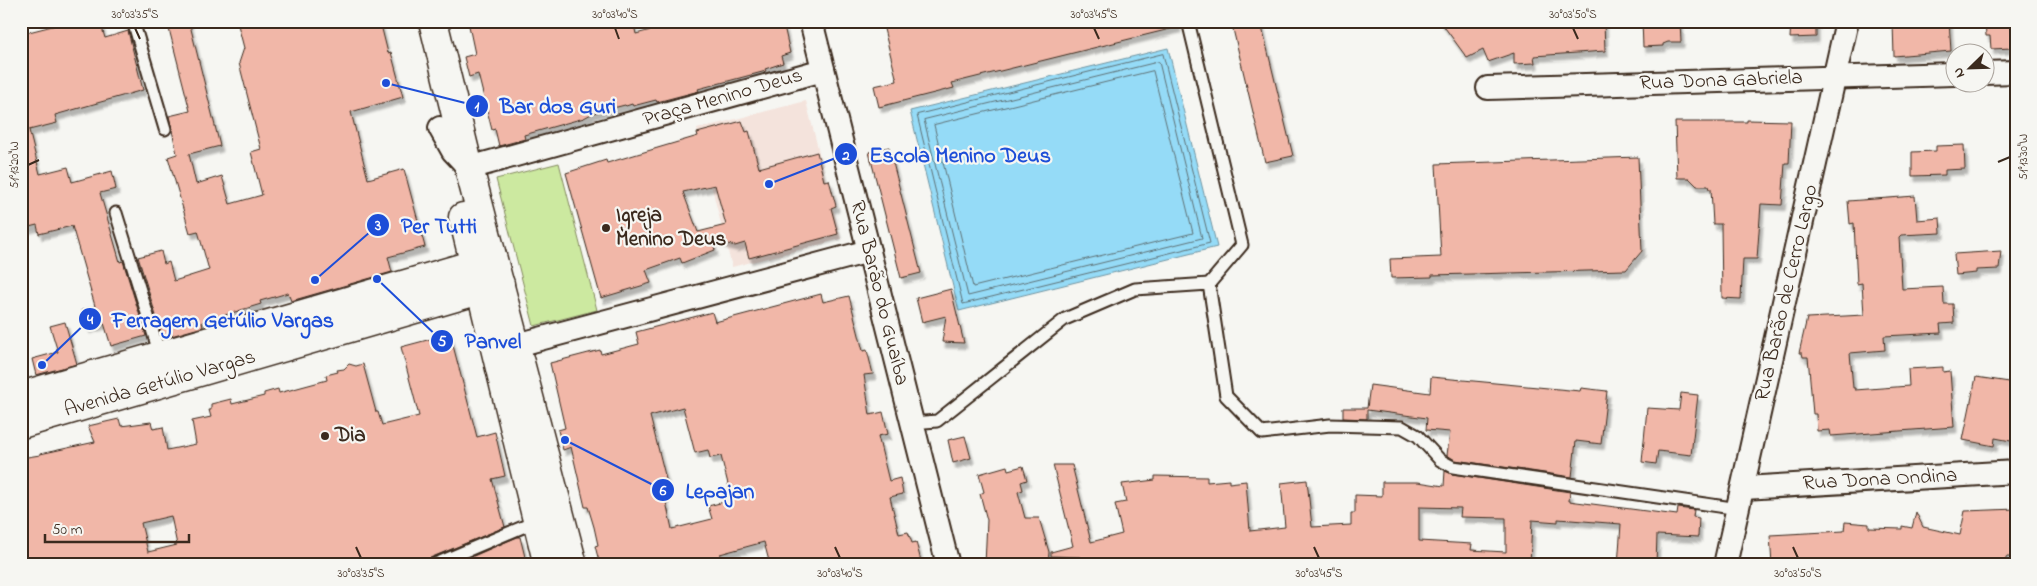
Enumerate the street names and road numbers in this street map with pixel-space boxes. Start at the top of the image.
street label: Praça Menino Deus [640,61,806,135]
street label: Rua Dona Gabriela [1639,63,1803,99]
street label: Rua Barão de Cerro Largo [1747,182,1828,405]
street label: Rua Barão do Guaíba [842,197,916,389]
street label: Avenida Getúlio Vargas [61,342,260,428]
street label: Rua Dona Ondina [1802,461,1958,499]

